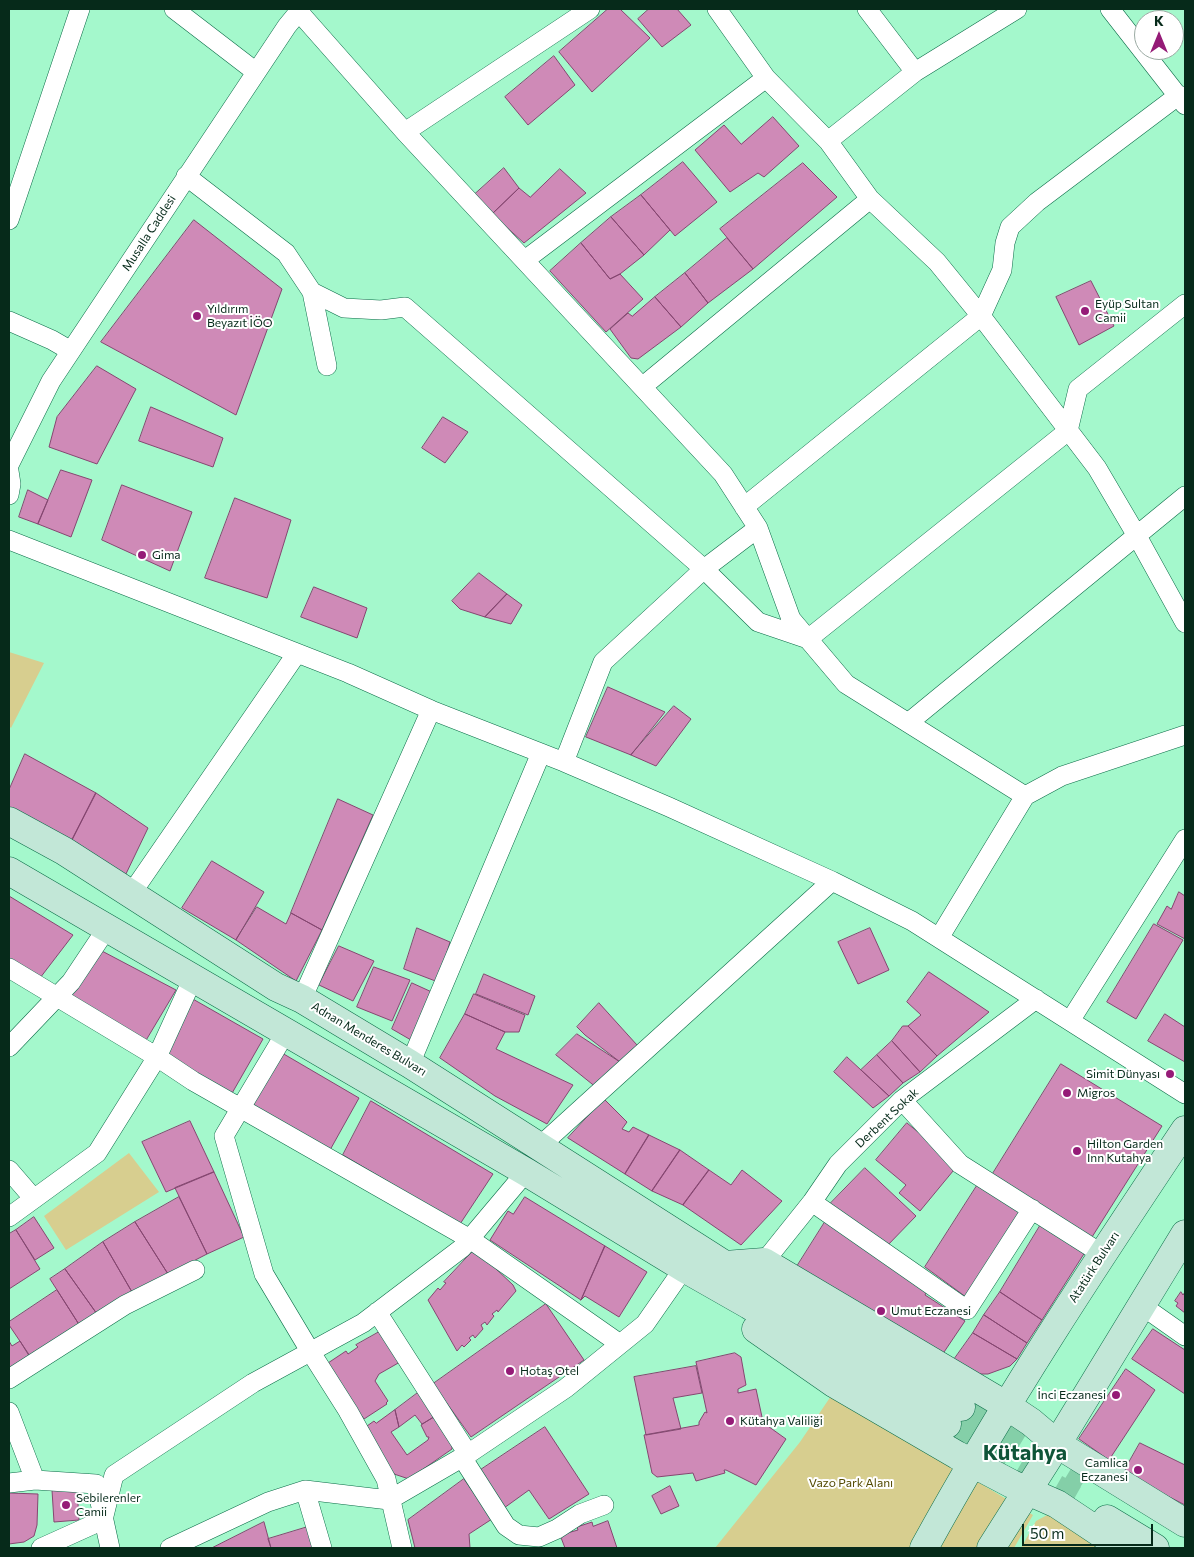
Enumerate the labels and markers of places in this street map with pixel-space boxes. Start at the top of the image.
place label: Eyüp Sultan Camii [1095,297,1159,325]
place label: Yıldırım Beyazıt İÖO [207,302,273,330]
marker: Eyüp Sultan Camii [1079,305,1091,317]
marker: Yıldırım Beyazıt İÖO [191,310,203,322]
place label: Gima [152,548,181,562]
marker: Gima [136,549,148,561]
place label: Simit Dünyası [1086,1067,1160,1081]
marker: Simit Dünyası [1164,1068,1176,1080]
place label: Migros [1077,1086,1115,1100]
marker: Migros [1061,1087,1073,1099]
place label: Hilton Garden Inn Kutahya [1087,1137,1163,1165]
marker: Hilton Garden Inn Kutahya [1071,1145,1083,1157]
place label: Umut Eczanesi [891,1304,971,1318]
marker: Umut Eczanesi [875,1305,887,1317]
place label: Hotaş Otel [520,1364,579,1378]
marker: Hotaş Otel [504,1365,516,1377]
place label: İnci Eczanesi [1037,1388,1106,1402]
marker: İnci Eczanesi [1110,1389,1122,1401]
place label: Kütahya Valiliği [740,1414,823,1428]
marker: Kütahya Valiliği [724,1415,736,1427]
place label: Camlica Eczanesi [1081,1456,1128,1484]
marker: Camlica Eczanesi [1132,1464,1144,1476]
place label: Sebilerenler Camii [76,1491,141,1519]
marker: Sebilerenler Camii [60,1499,72,1511]

